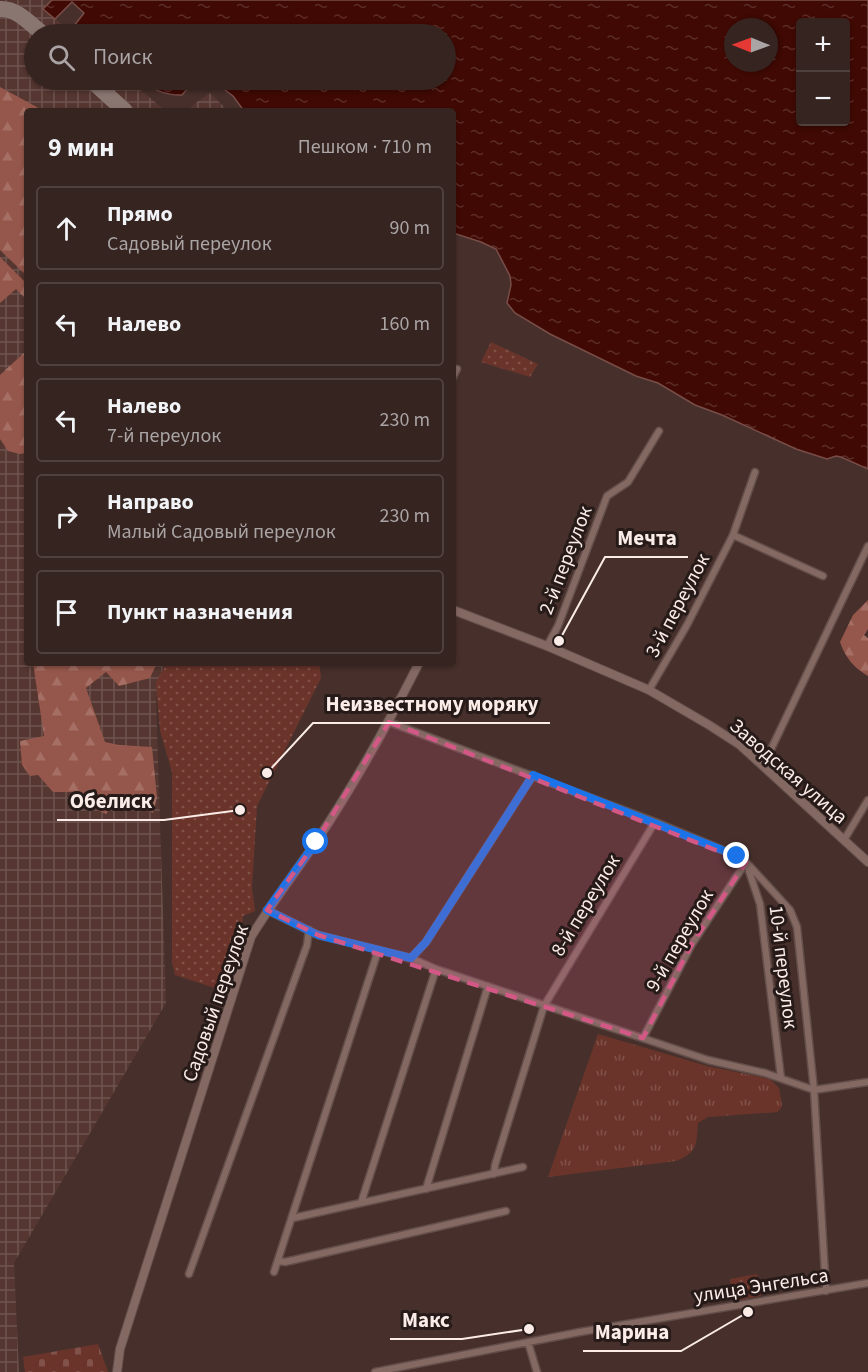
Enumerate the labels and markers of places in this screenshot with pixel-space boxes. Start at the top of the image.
callout: Мечта [605,518,688,557]
callout: Неизвестному моряку [313,684,550,723]
callout: Обелиск [57,781,164,820]
callout: Макс [390,1300,462,1339]
callout: Марина [583,1312,681,1351]

